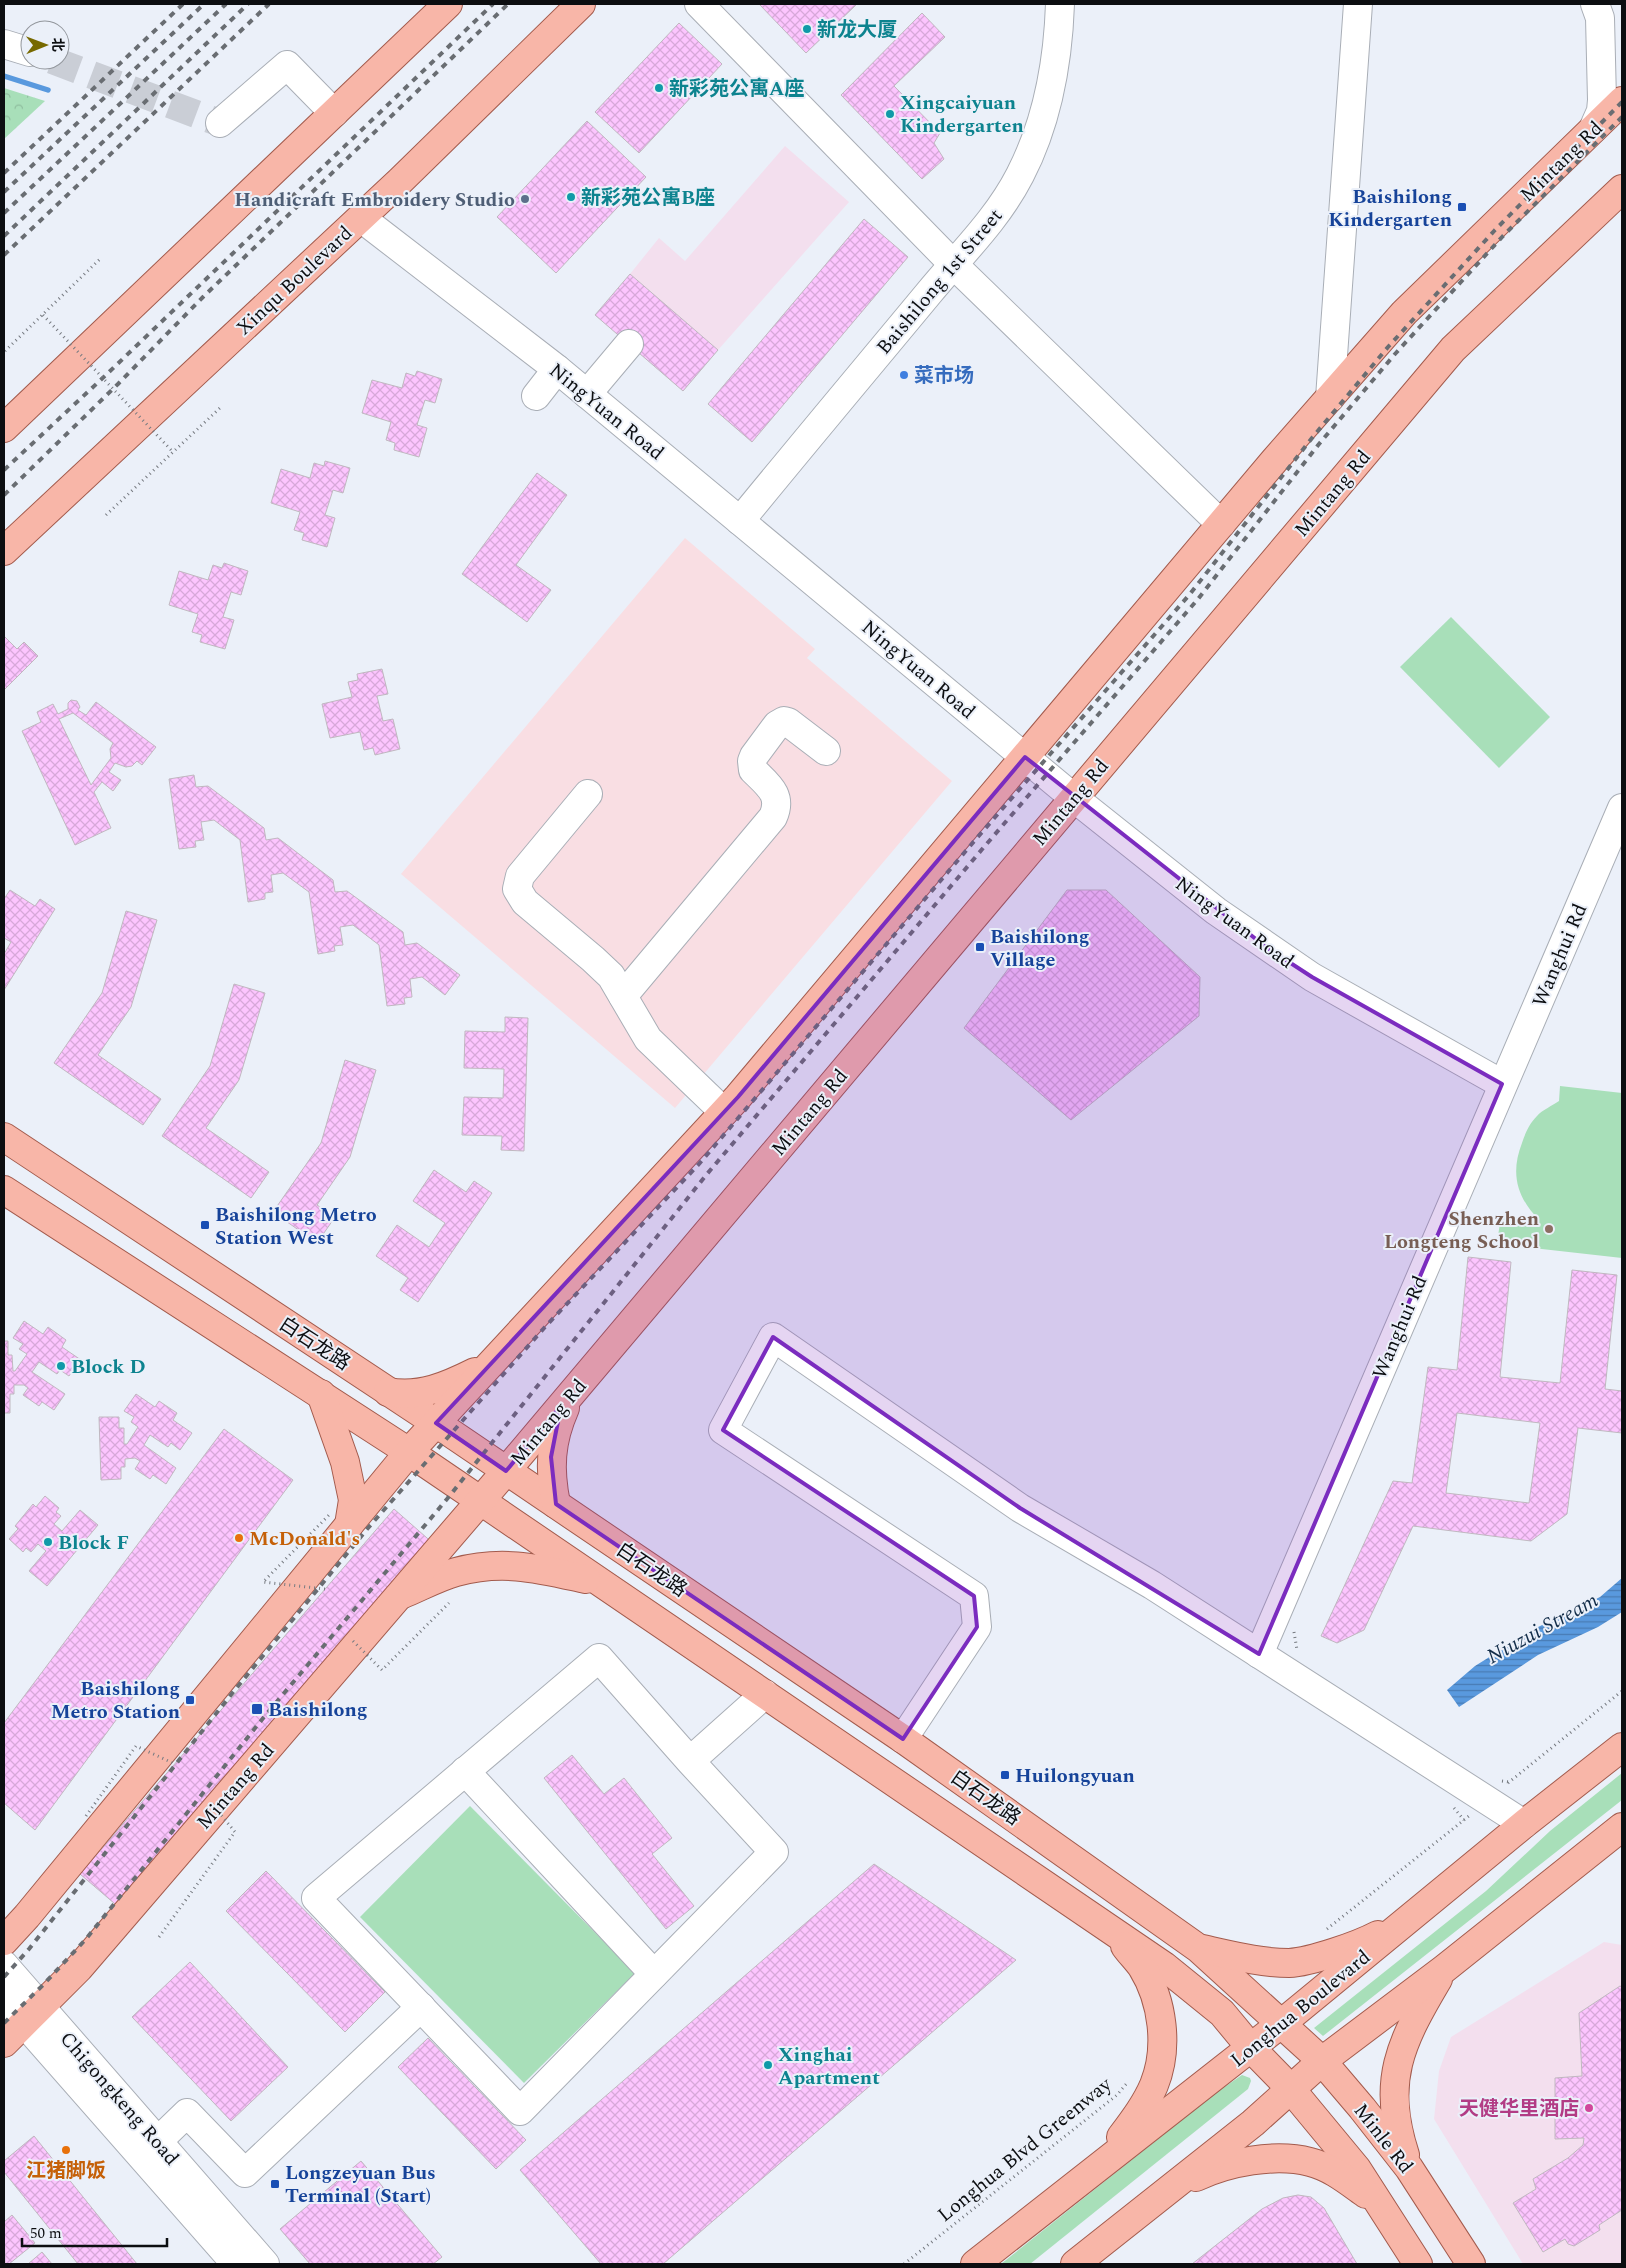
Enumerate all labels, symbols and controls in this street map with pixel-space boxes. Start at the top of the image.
place label: 新龙大厦 [817,15,897,45]
north arrow [20,20,70,70]
marker: 新龙大厦 [801,23,813,35]
text: 北 [47,38,68,52]
place label: 新彩苑公寓A座 [669,74,804,104]
marker: 新彩苑公寓A座 [653,82,665,94]
place label: Xingcaiyuan Kindergarten [900,88,1024,141]
marker: Xingcaiyuan Kindergarten [884,108,896,120]
street label: Mintang Rd [1513,114,1610,209]
place label: Baishilong Kindergarten [1328,182,1452,235]
place label: 新彩苑公寓B座 [581,183,715,213]
place label: Handicraft Embroidery Studio [234,185,515,215]
marker: 新彩苑公寓B座 [565,191,577,203]
marker: Handicraft Embroidery Studio [519,193,531,205]
marker: Baishilong Kindergarten [1456,201,1468,213]
street label: Baishilong 1st Street [870,202,1010,361]
street label: Xinqu Boulevard [230,219,360,343]
street label: NingYuan Road [542,356,671,468]
place label: 菜市场 [914,361,974,391]
marker: 菜市场 [898,369,910,381]
street label: Mintang Rd [1287,443,1378,544]
street label: NingYuan Road [855,613,982,727]
street label: Mintang Rd [1025,752,1116,853]
street label: NingYuan Road [1169,869,1300,976]
street label: Wanghui Rd [1525,899,1595,1012]
place label: Baishilong Village [990,922,1090,975]
marker: Baishilong Village [974,941,986,953]
street label: Mintang Rd [764,1062,855,1163]
place label: Baishilong Metro Station West [215,1200,377,1253]
place label: Shenzhen Longteng School [1384,1204,1539,1257]
marker: Baishilong Metro Station West [199,1219,211,1231]
marker: Shenzhen Longteng School [1543,1223,1555,1235]
street label: Wanghui Rd [1365,1271,1435,1384]
street label: 白石龙路 [273,1309,356,1378]
place label: Block D [71,1352,145,1382]
marker: Block D [55,1360,67,1372]
street label: Mintang Rd [503,1372,594,1473]
place label: McDonald's [249,1524,360,1554]
place label: Block F [58,1528,129,1558]
marker: McDonald's [233,1532,245,1544]
street label: 白石龙路 [610,1535,693,1605]
marker: Block F [42,1536,54,1548]
water label: Niuzui Stream [1481,1585,1604,1673]
place label: Baishilong Metro Station [51,1674,180,1727]
marker: Baishilong Metro Station [184,1694,196,1706]
place label: Baishilong [268,1695,368,1725]
marker: Baishilong [250,1702,264,1716]
street label: Mintang Rd [190,1737,282,1836]
place label: Huilongyuan [1015,1761,1135,1791]
street label: 白石龙路 [944,1763,1027,1833]
marker: Huilongyuan [999,1769,1011,1781]
street label: Longhua Boulevard [1224,1943,1377,2075]
street label: Chigongkeng Road [52,2025,186,2172]
place label: Xinghai Apartment [778,2040,880,2093]
marker: Xinghai Apartment [762,2059,774,2071]
street label: Longhua Blvd Greenway [931,2069,1119,2230]
place label: 天健华里酒店 [1459,2094,1579,2124]
street label: Minle Rd [1346,2097,1420,2180]
marker: 天健华里酒店 [1583,2102,1595,2114]
marker: 江猪脚饭 [60,2144,72,2156]
place label: 江猪脚饭 [26,2156,106,2186]
place label: Longzeyuan Bus Terminal (Start) [285,2158,436,2211]
marker: Longzeyuan Bus Terminal (Start) [269,2178,281,2190]
scale bar [22,2216,168,2248]
text: 50 m [30,2222,62,2245]

